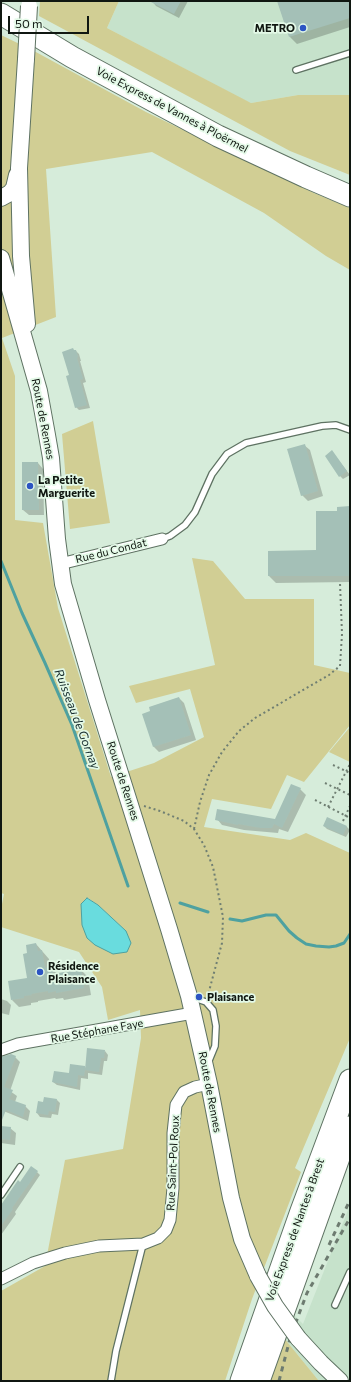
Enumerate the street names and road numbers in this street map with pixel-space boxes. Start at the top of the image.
street label: Voie Express de Vannes à Ploërmel [94,64,250,156]
street label: Route de Rennes [29,377,57,461]
street label: Rue du Condat [74,536,148,566]
street label: Route de Rennes [104,740,142,822]
street label: Rue Stéphane Faye [50,1016,144,1046]
street label: Route de Rennes [196,1050,224,1134]
street label: Rue Saint-Pol Roux [164,1115,182,1211]
street label: Voie Express de Nantes à Brest [263,1157,327,1303]

